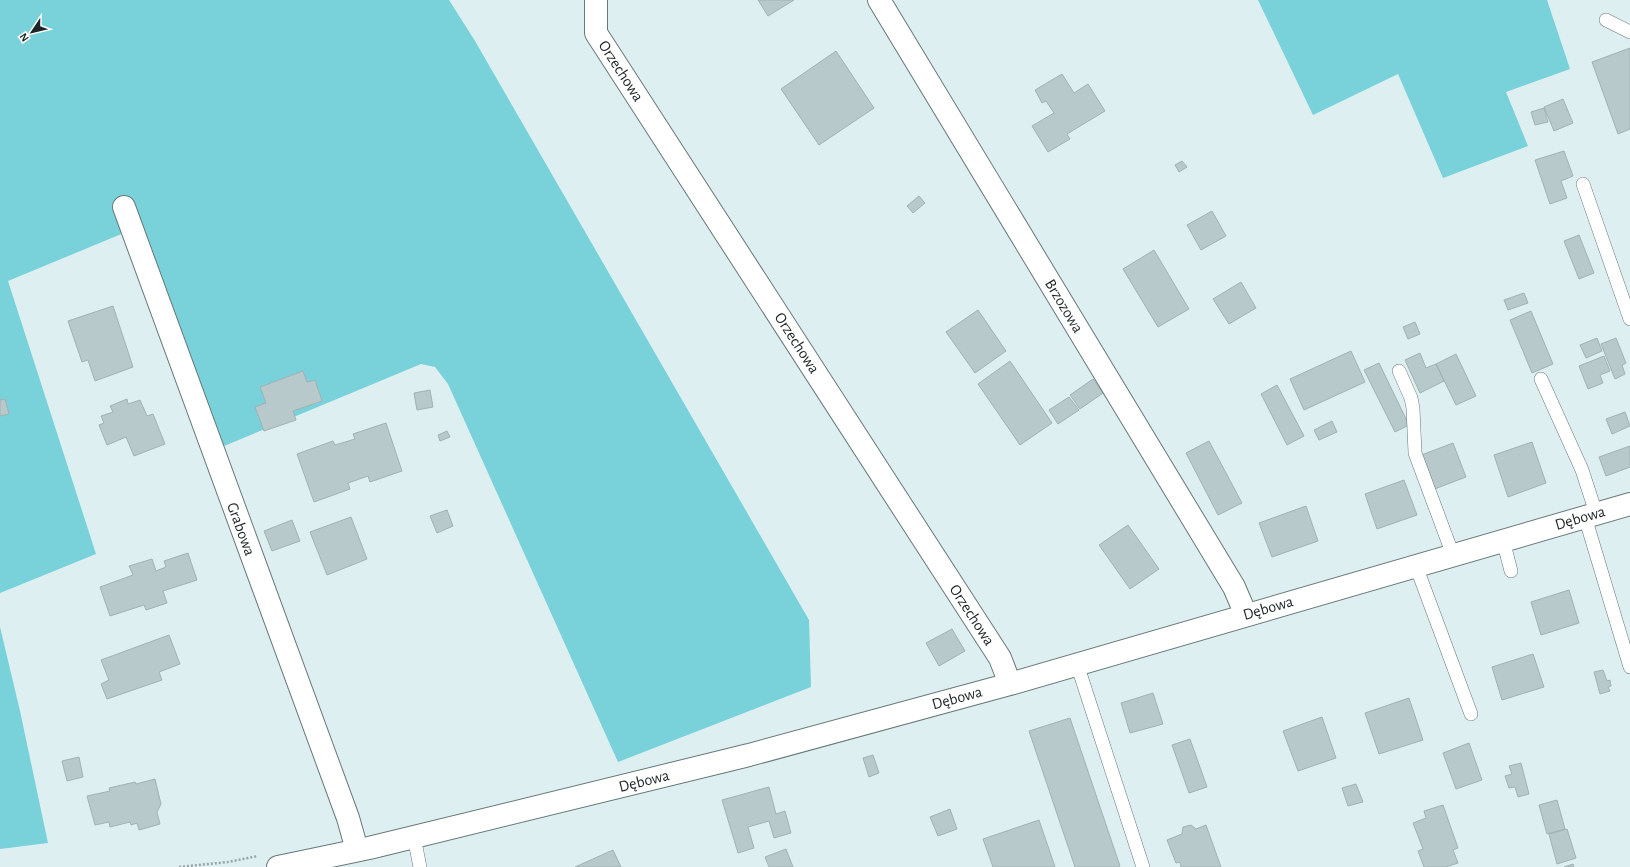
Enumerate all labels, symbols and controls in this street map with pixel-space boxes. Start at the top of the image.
north arrow [12,12,52,52]
text: N [18,31,31,44]
street label: Orzechowa [595,38,647,104]
street label: Brzozowa [1042,276,1086,336]
street label: Orzechowa [771,310,823,376]
street label: Grabowa [224,500,258,558]
street label: Dębowa [1553,503,1607,533]
street label: Orzechowa [946,582,998,648]
street label: Dębowa [1241,593,1295,623]
street label: Dębowa [930,684,984,712]
street label: Dębowa [617,767,671,795]

